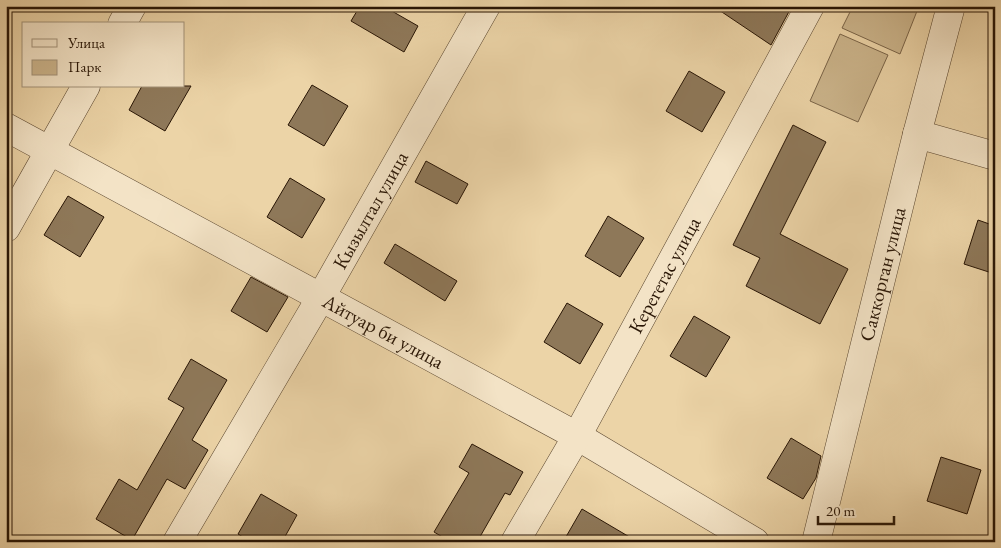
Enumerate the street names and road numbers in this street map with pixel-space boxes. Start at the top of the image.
street label: Кызылтал улица [326,147,414,274]
street label: Саккорган улица [853,204,911,344]
street label: Керегетас улица [622,212,706,338]
street label: Айтуар би улица [317,287,449,375]

